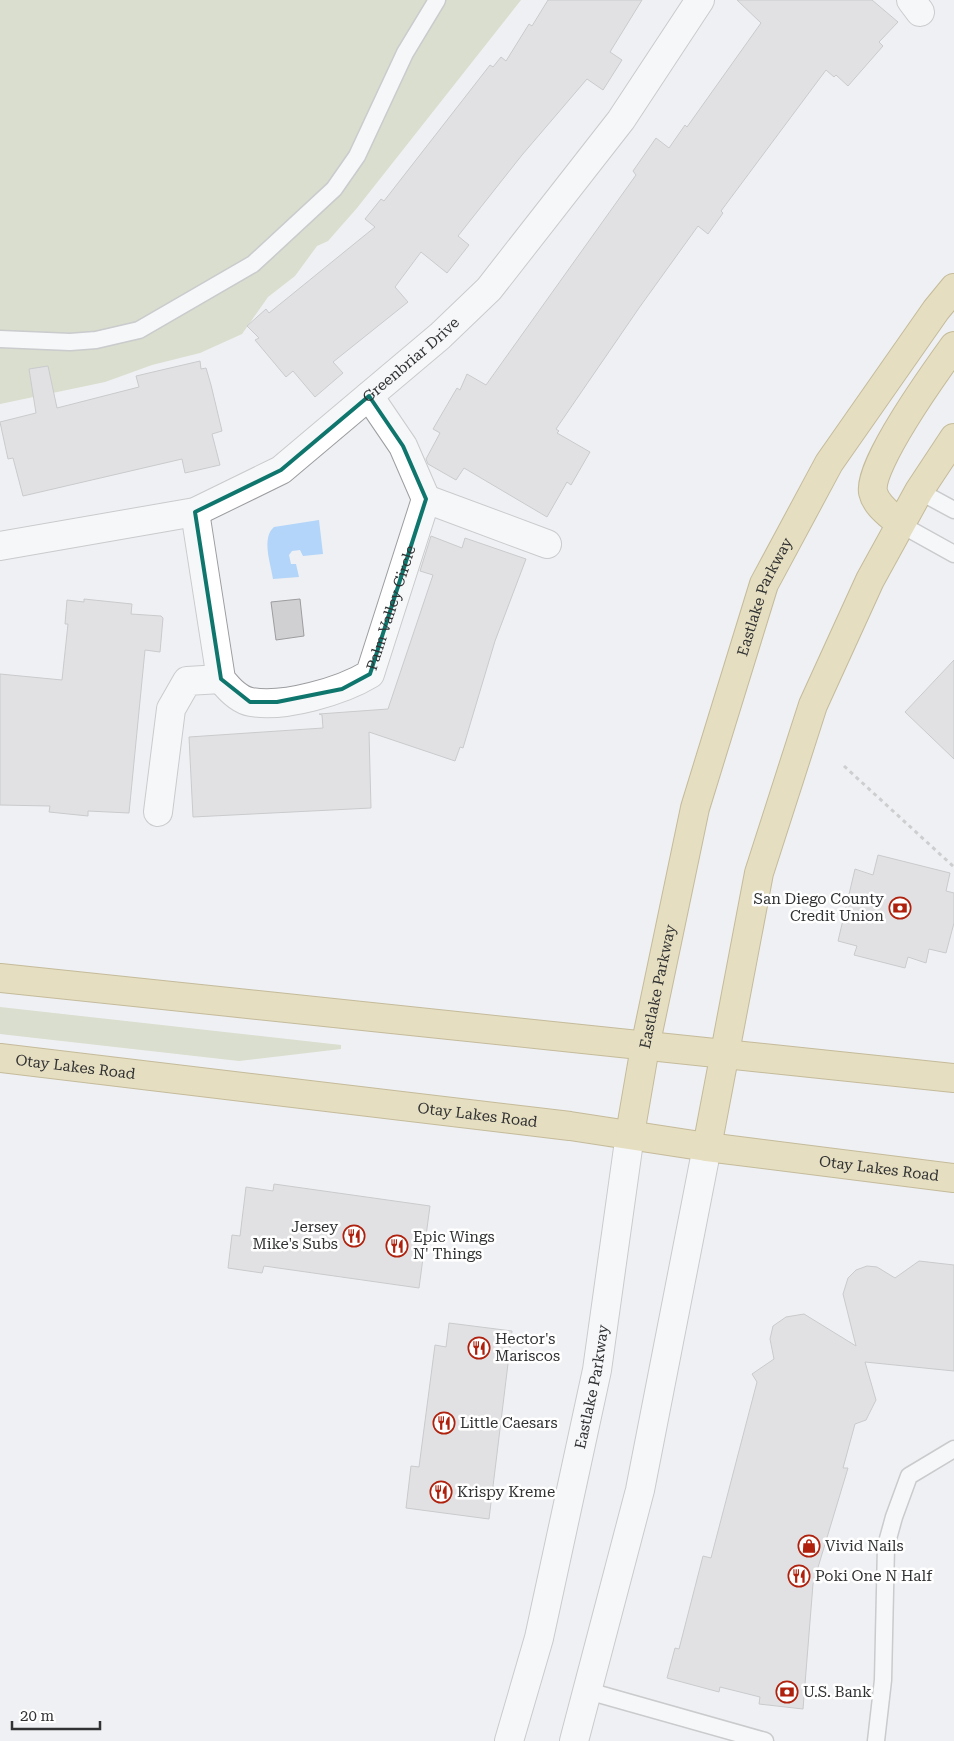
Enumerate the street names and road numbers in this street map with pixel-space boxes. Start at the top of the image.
street label: Greenbriar Drive [359,313,463,406]
street label: Eastlake Parkway [733,534,796,658]
street label: Palm Valley Circle [363,543,420,673]
street label: Eastlake Parkway [636,923,679,1050]
street label: Otay Lakes Road [14,1051,137,1083]
street label: Otay Lakes Road [417,1099,539,1131]
street label: Otay Lakes Road [818,1152,940,1185]
street label: Eastlake Parkway [571,1323,612,1451]

